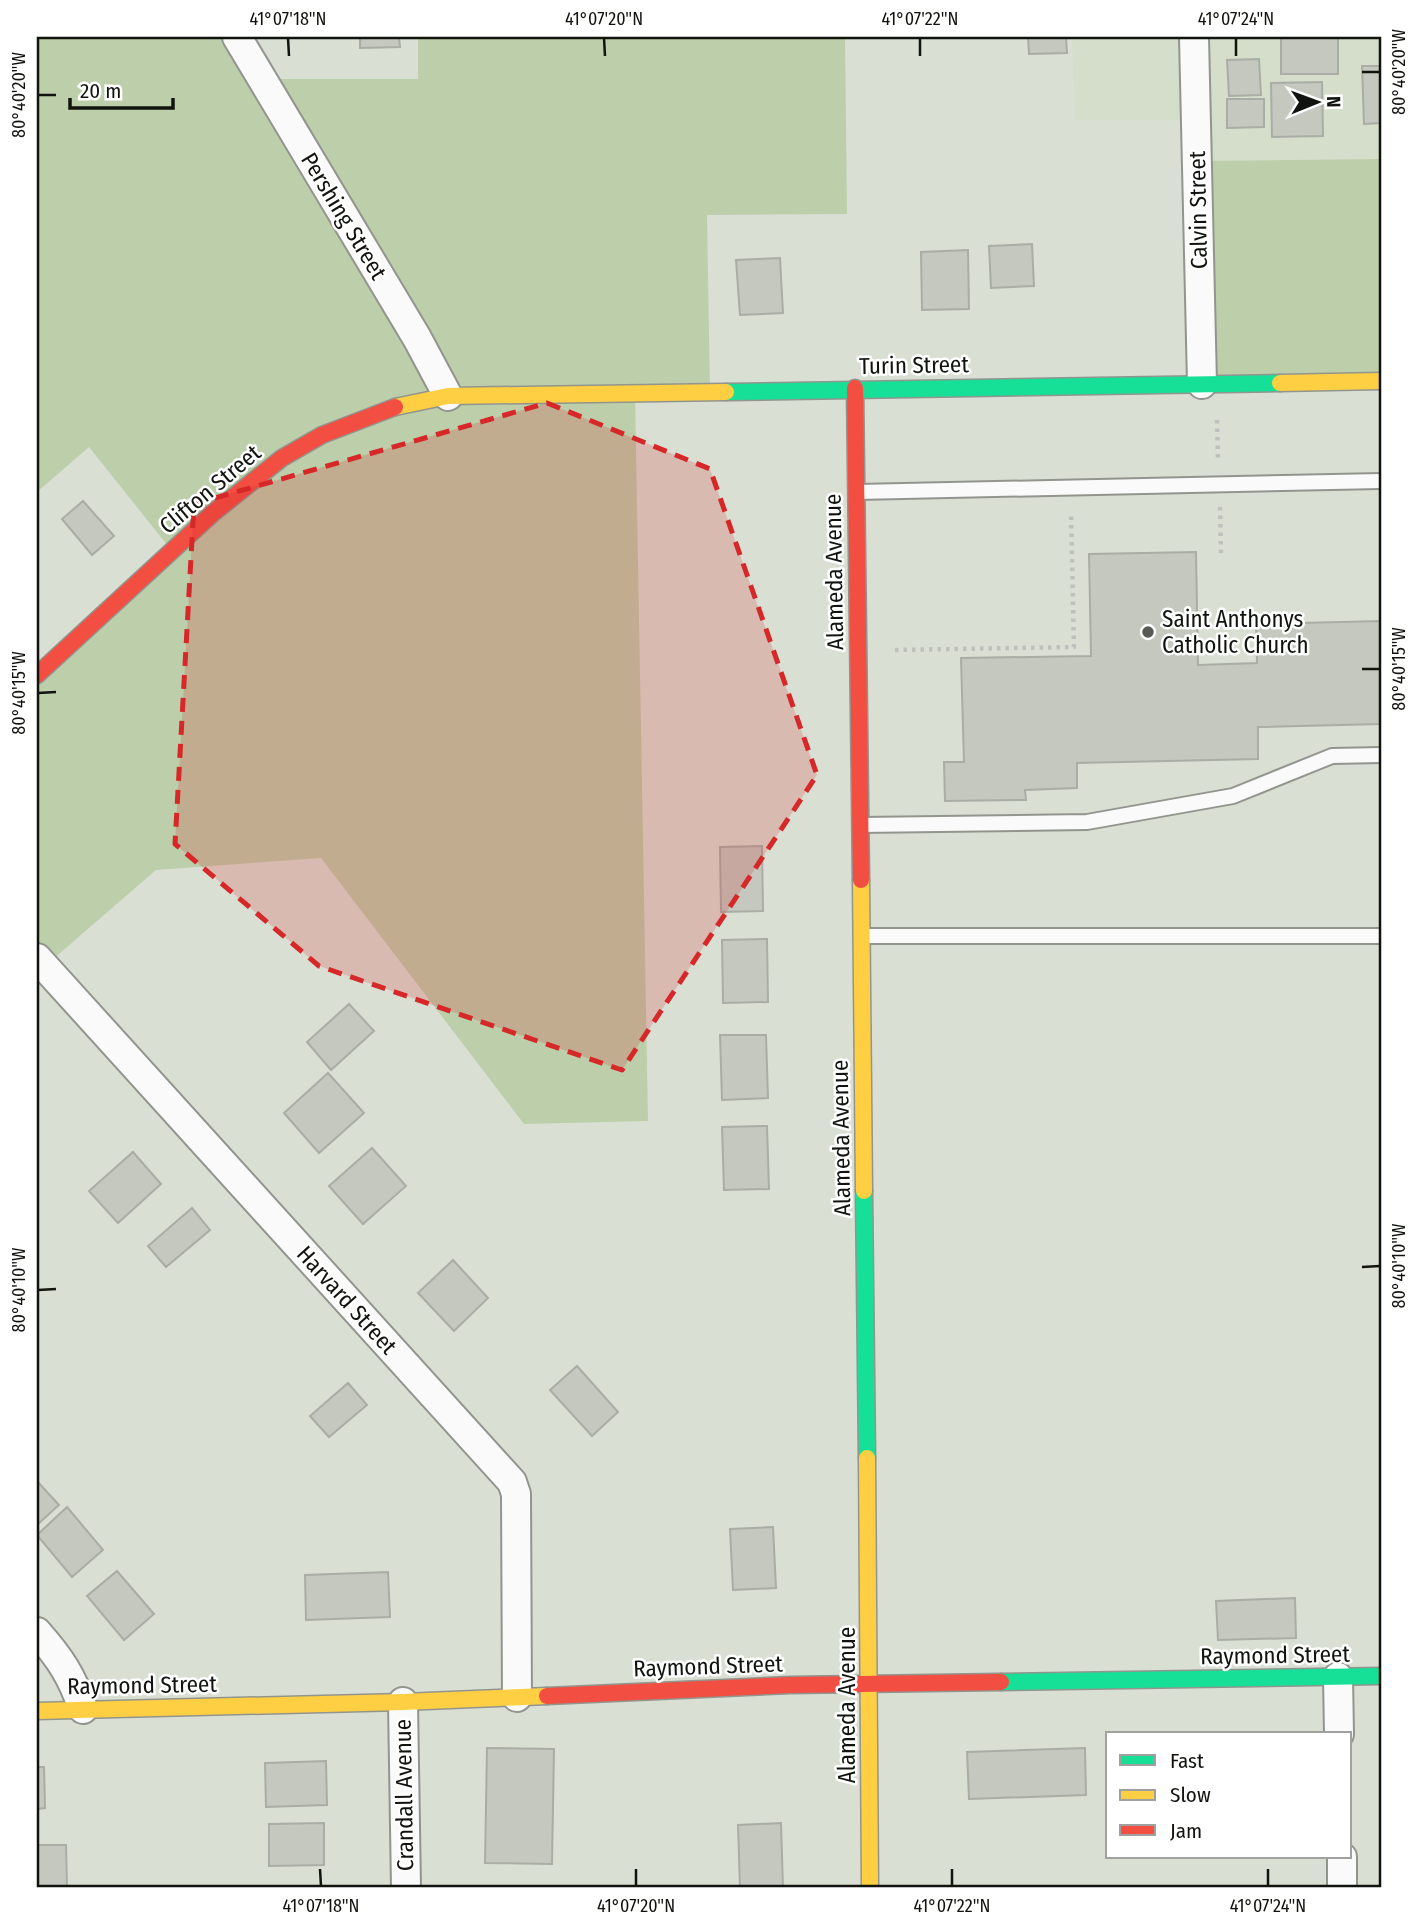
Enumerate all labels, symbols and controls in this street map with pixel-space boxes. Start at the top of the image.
text: 41°07'18"N [250,8,326,30]
text: 41°07'20"N [565,8,643,30]
text: 41°07'22"N [882,8,958,30]
text: 41°07'24"N [1198,8,1274,30]
text: 80°40'20"W [1388,29,1410,115]
text: 80°40'20"W [8,52,30,138]
scale bar [70,66,173,110]
north arrow [1282,66,1352,136]
text: 20 m [80,78,121,104]
text: N [1322,96,1345,108]
street label: Pershing Street [295,147,393,285]
street label: Calvin Street [1183,150,1213,269]
street label: Turin Street [859,350,970,380]
street label: Clifton Street [154,438,267,539]
street label: Alameda Avenue [819,494,849,650]
place label: Saint Anthonys Catholic Church [1162,605,1309,659]
marker: Saint Anthonys Catholic Church [1140,624,1156,640]
text: 80°40'15"W [1388,627,1410,711]
text: 80°40'15"W [8,651,30,735]
street label: Alameda Avenue [826,1060,856,1216]
text: 80°40'10"W [1388,1223,1410,1308]
street label: Harvard Street [291,1240,403,1360]
text: 80°40'10"W [8,1247,30,1332]
street label: Alameda Avenue [833,1627,861,1783]
street label: Raymond Street [1200,1640,1351,1670]
street label: Raymond Street [633,1649,784,1683]
street label: Raymond Street [67,1670,218,1700]
street label: Crandall Avenue [389,1719,419,1871]
legend [1106,1732,1352,1858]
text: Fast [1170,1748,1204,1774]
text: Slow [1170,1782,1211,1808]
text: Jam [1170,1818,1202,1844]
text: 41°07'18"N [283,1895,359,1917]
text: 41°07'20"N [597,1895,675,1917]
text: 41°07'22"N [914,1895,990,1917]
text: 41°07'24"N [1230,1895,1306,1917]

